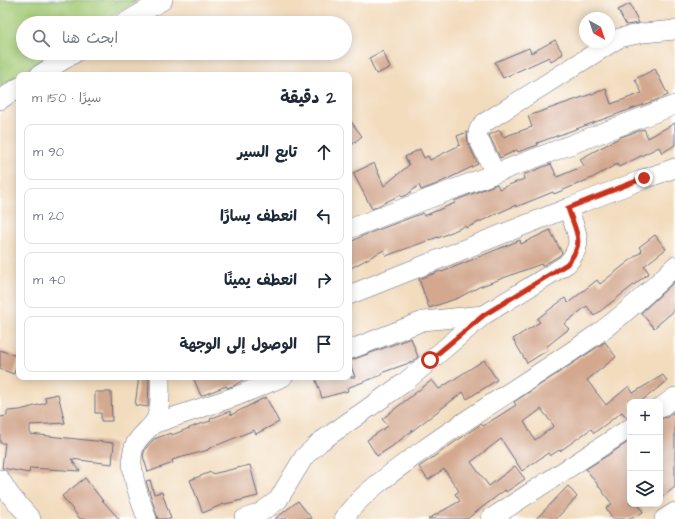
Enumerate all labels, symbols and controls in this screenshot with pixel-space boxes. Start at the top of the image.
north arrow [579,12,615,48]
search box [16,16,352,60]
icon: search [30,27,52,49]
text: ابحث هنا [62,28,118,49]
text: 2 دقيقة [280,86,336,110]
text: سيرًا · 150 m [32,89,101,107]
icon: ahead [313,141,335,163]
text: تابع السير [238,142,297,163]
text: 90 m [33,143,64,161]
route end [635,169,653,187]
icon: left [313,205,335,227]
text: انعطف يسارًا [220,206,297,227]
text: 20 m [33,207,64,225]
icon: right [313,269,335,291]
text: انعطف يمينًا [224,270,297,291]
text: 40 m [33,271,65,289]
icon: arrive [313,333,335,355]
text: الوصول إلى الوجهة [180,334,297,355]
route start [421,351,439,369]
map controls [627,399,663,507]
button: + [627,399,663,435]
button: − [627,435,663,471]
button: layers [627,471,663,507]

